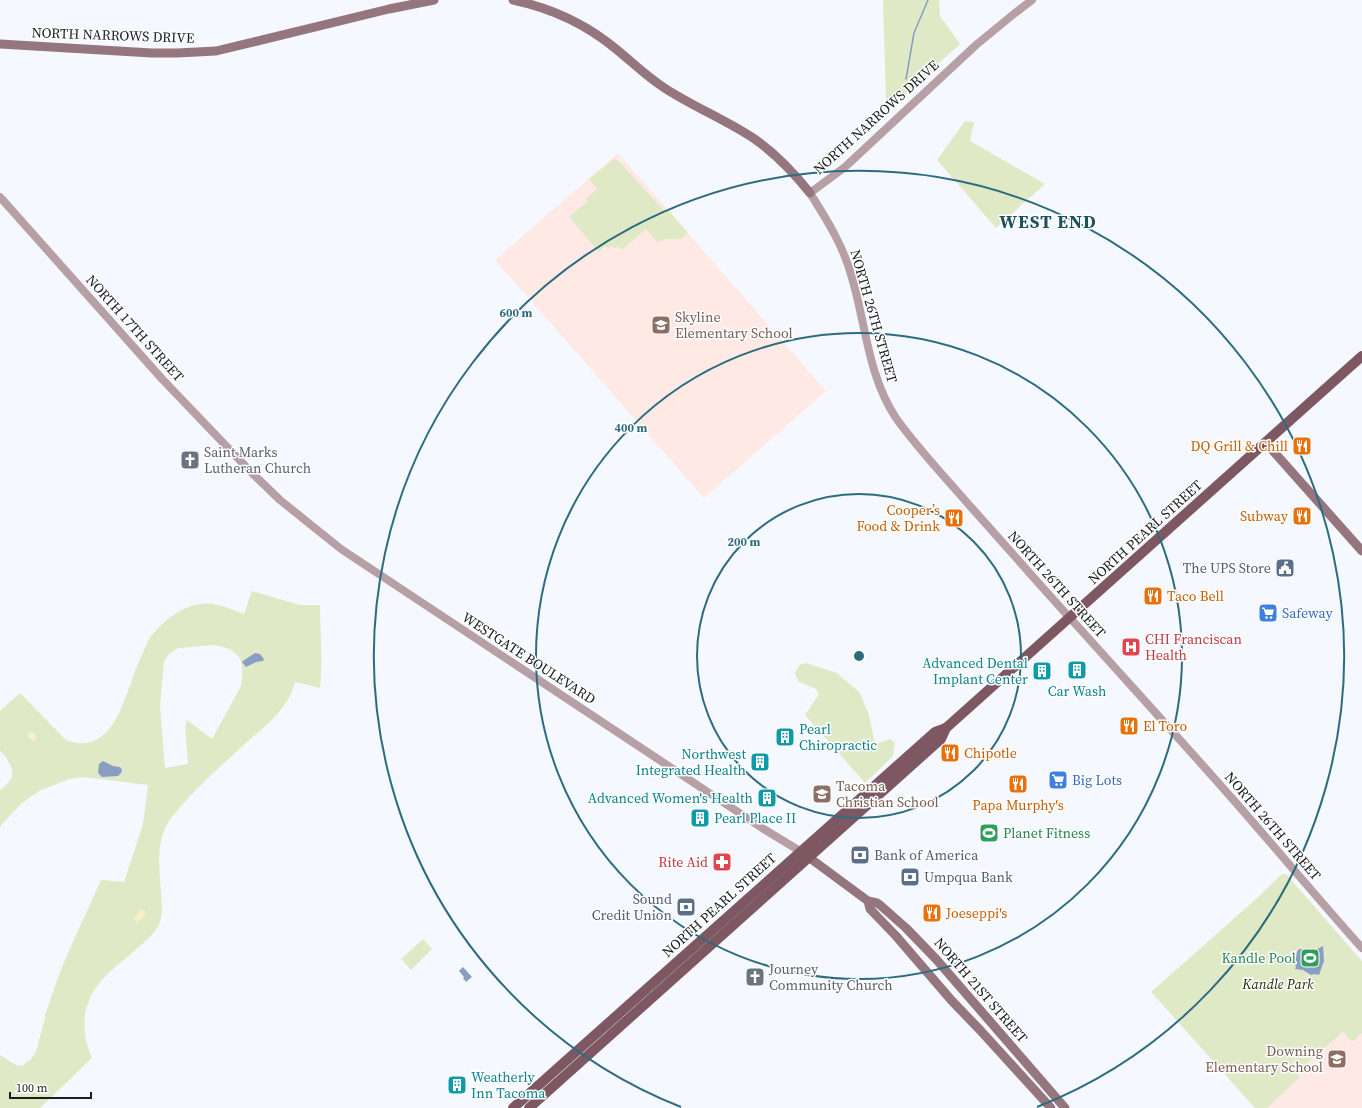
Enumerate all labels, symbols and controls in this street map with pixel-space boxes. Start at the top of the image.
street label: NORTH NARROWS DRIVE [31,22,195,48]
street label: NORTH NARROWS DRIVE [809,55,943,179]
district label: WEST END [999,209,1097,234]
street label: NORTH 26TH STREET [845,247,903,385]
street label: NORTH 17TH STREET [81,270,189,386]
text: 600 m [500,305,533,321]
place label: Skyline Elementary School [675,307,793,343]
school or university icon: Skyline Elementary School [650,314,672,336]
text: 400 m [615,420,648,436]
restaurant icon: DQ Grill & Chill [1291,435,1313,457]
place label: DQ Grill & Chill [1190,436,1288,456]
place label: Saint Marks Lutheran Church [204,442,311,478]
church icon: Saint Marks Lutheran Church [179,449,201,471]
street label: NORTH PEARL STREET [1084,475,1207,589]
place label: Cooper’s Food & Drink [856,500,940,536]
restaurant icon: Subway [1291,505,1313,527]
place label: Subway [1240,506,1289,526]
restaurant icon: Cooper’s Food & Drink [943,507,965,529]
street label: NORTH 26TH STREET [1003,526,1111,642]
text: 200 m [728,534,761,550]
public building icon: The UPS Store [1274,557,1296,579]
place label: The UPS Store [1183,558,1271,578]
restaurant icon: Taco Bell [1142,585,1164,607]
place label: Taco Bell [1167,586,1224,606]
supermarket icon: Safeway [1257,602,1279,624]
place label: Safeway [1282,603,1333,623]
street label: WESTGATE BOULEVARD [458,607,600,709]
place label: CHI Franciscan Health [1145,629,1242,665]
hospital icon: CHI Franciscan Health [1120,636,1142,658]
centre of rings [852,649,866,663]
place label: Advanced Dental Implant Center [922,653,1028,689]
building icon: Car Wash [1066,659,1088,681]
building icon: Advanced Dental Implant Center [1031,660,1053,682]
place label: Car Wash [1048,681,1106,701]
restaurant icon: El Toro [1118,715,1140,737]
place label: El Toro [1143,716,1188,736]
place label: Pearl Chiropractic [799,719,877,755]
building icon: Pearl Chiropractic [774,726,796,748]
restaurant icon: Chipotle [939,742,961,764]
place label: Chipotle [964,743,1017,763]
place label: Northwest Integrated Health [636,744,746,780]
building icon: Northwest Integrated Health [749,751,771,773]
street label: NORTH 26TH STREET [1220,767,1326,885]
supermarket icon: Big Lots [1047,769,1069,791]
place label: Big Lots [1072,770,1122,790]
restaurant icon: Papa Murphy's [1007,773,1029,795]
place label: Tacoma Christian School [836,776,939,812]
school or university icon: Tacoma Christian School [811,783,833,805]
building icon: Advanced Women's Health [756,787,778,809]
place label: Advanced Women's Health [588,788,753,808]
place label: Papa Murphy's [972,795,1064,815]
building icon: Pearl Place II [689,807,711,829]
place label: Pearl Place II [714,808,796,828]
sports icon: Planet Fitness [978,822,1000,844]
place label: Planet Fitness [1003,823,1090,843]
bank icon: Bank of America [849,844,871,866]
place label: Bank of America [874,845,979,865]
street label: NORTH PEARL STREET [658,848,781,962]
pharmacy icon: Rite Aid [711,851,733,873]
place label: Rite Aid [658,852,708,872]
bank icon: Umpqua Bank [899,866,921,888]
place label: Umpqua Bank [924,867,1013,887]
place label: Sound Credit Union [592,889,673,925]
bank icon: Sound Credit Union [675,896,697,918]
restaurant icon: Joeseppi's [921,902,943,924]
place label: Joeseppi's [945,903,1007,923]
street label: NORTH 21ST STREET [930,933,1033,1047]
sports icon: Kandle Pool [1299,947,1321,969]
place label: Kandle Pool [1221,948,1296,968]
place label: Journey Community Church [768,959,893,995]
church icon: Journey Community Church [744,966,766,988]
park label: Kandle Park [1241,974,1314,994]
place label: Downing Elementary School [1205,1041,1323,1077]
school or university icon: Downing Elementary School [1326,1048,1348,1070]
place label: Weatherly Inn Tacoma [471,1067,546,1103]
scale bar [10,1074,91,1100]
building icon: Weatherly Inn Tacoma [446,1074,468,1096]
text: 100 m [16,1080,48,1096]

